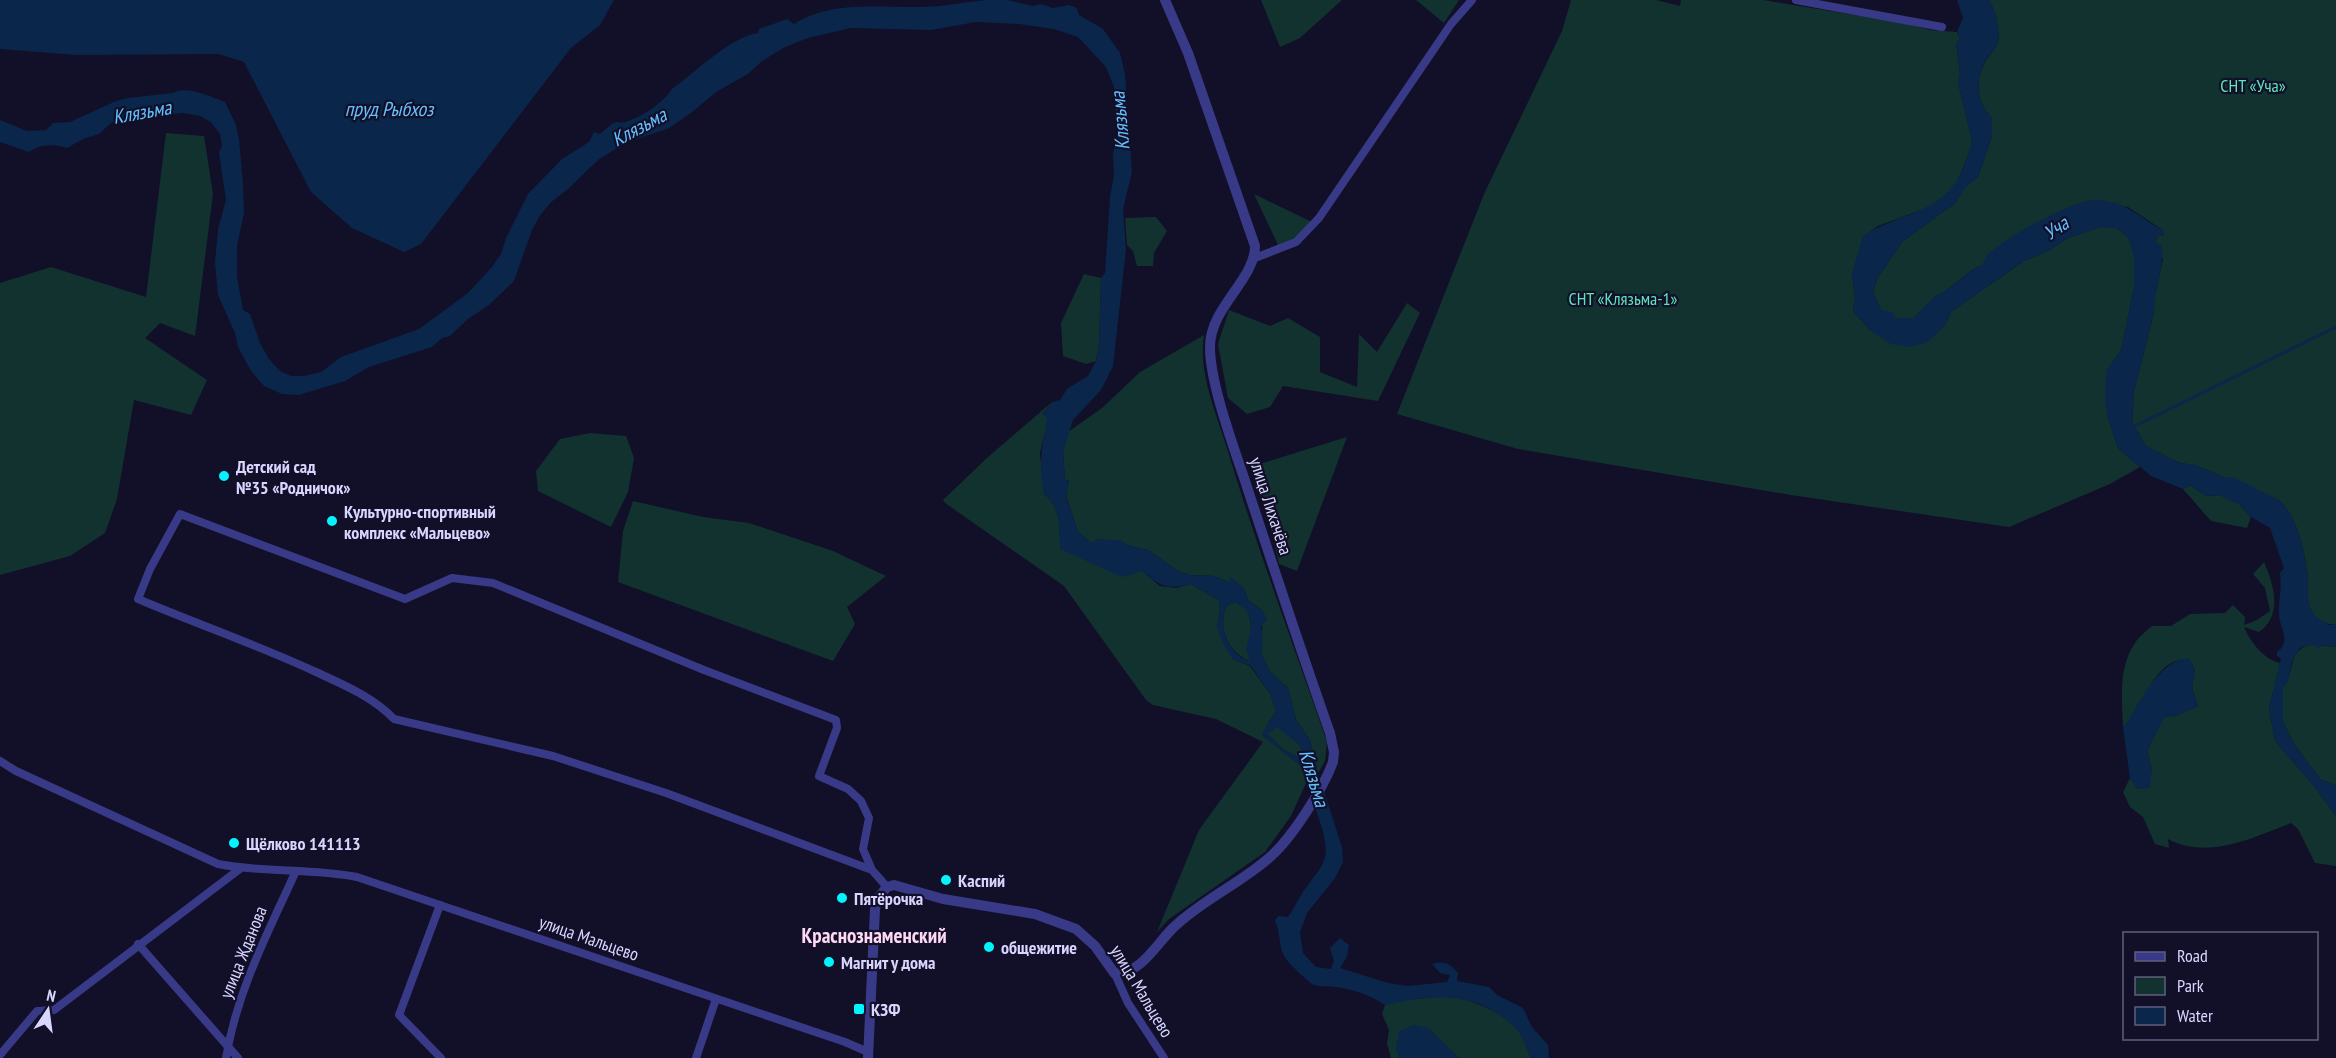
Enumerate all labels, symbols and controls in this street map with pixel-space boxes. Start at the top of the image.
park label: СНТ «Уча» [2220,74,2286,97]
water label: Клязьма [1104,90,1136,151]
water label: Клязьма [111,94,174,130]
water label: пруд Рыбхоз [345,96,435,122]
water label: Клязьма [607,101,672,152]
water label: Уча [2038,210,2074,246]
park label: СНТ «Клязьма-1» [1568,287,1678,310]
street label: улица Лихачёва [1244,454,1298,558]
place label: Детский сад №35 «Родничок» [236,455,351,499]
marker: Детский сад №35 «Родничок» [217,469,231,483]
place label: Культурно-спортивный комплекс «Мальцево» [344,500,496,544]
marker: Культурно-спортивный комплекс «Мальцево» [325,514,339,528]
water label: Клязьма [1293,746,1335,811]
place label: Щёлково 141113 [246,832,361,855]
marker: Щёлково 141113 [227,836,241,850]
place label: Каспий [958,869,1005,892]
marker: Каспий [939,873,953,887]
place label: Пятёрочка [854,887,923,910]
marker: Пятёрочка [835,891,849,905]
street label: улица Жданова [214,902,272,1002]
street label: улица Мальцево [536,910,642,966]
district label: Краснознаменский [801,922,947,949]
legend [2123,932,2318,1040]
place label: общежитие [1001,936,1077,959]
marker: общежитие [982,940,996,954]
street label: улица Мальцево [1105,941,1179,1042]
text: Road [2177,944,2208,967]
place label: Магнит у дома [841,951,935,974]
marker: Магнит у дома [822,955,836,969]
text: Park [2177,974,2204,997]
north arrow [18,980,78,1040]
text: N [45,985,58,1006]
place label: КЗФ [871,998,900,1021]
marker: КЗФ [852,1002,866,1016]
text: Water [2177,1004,2213,1027]

